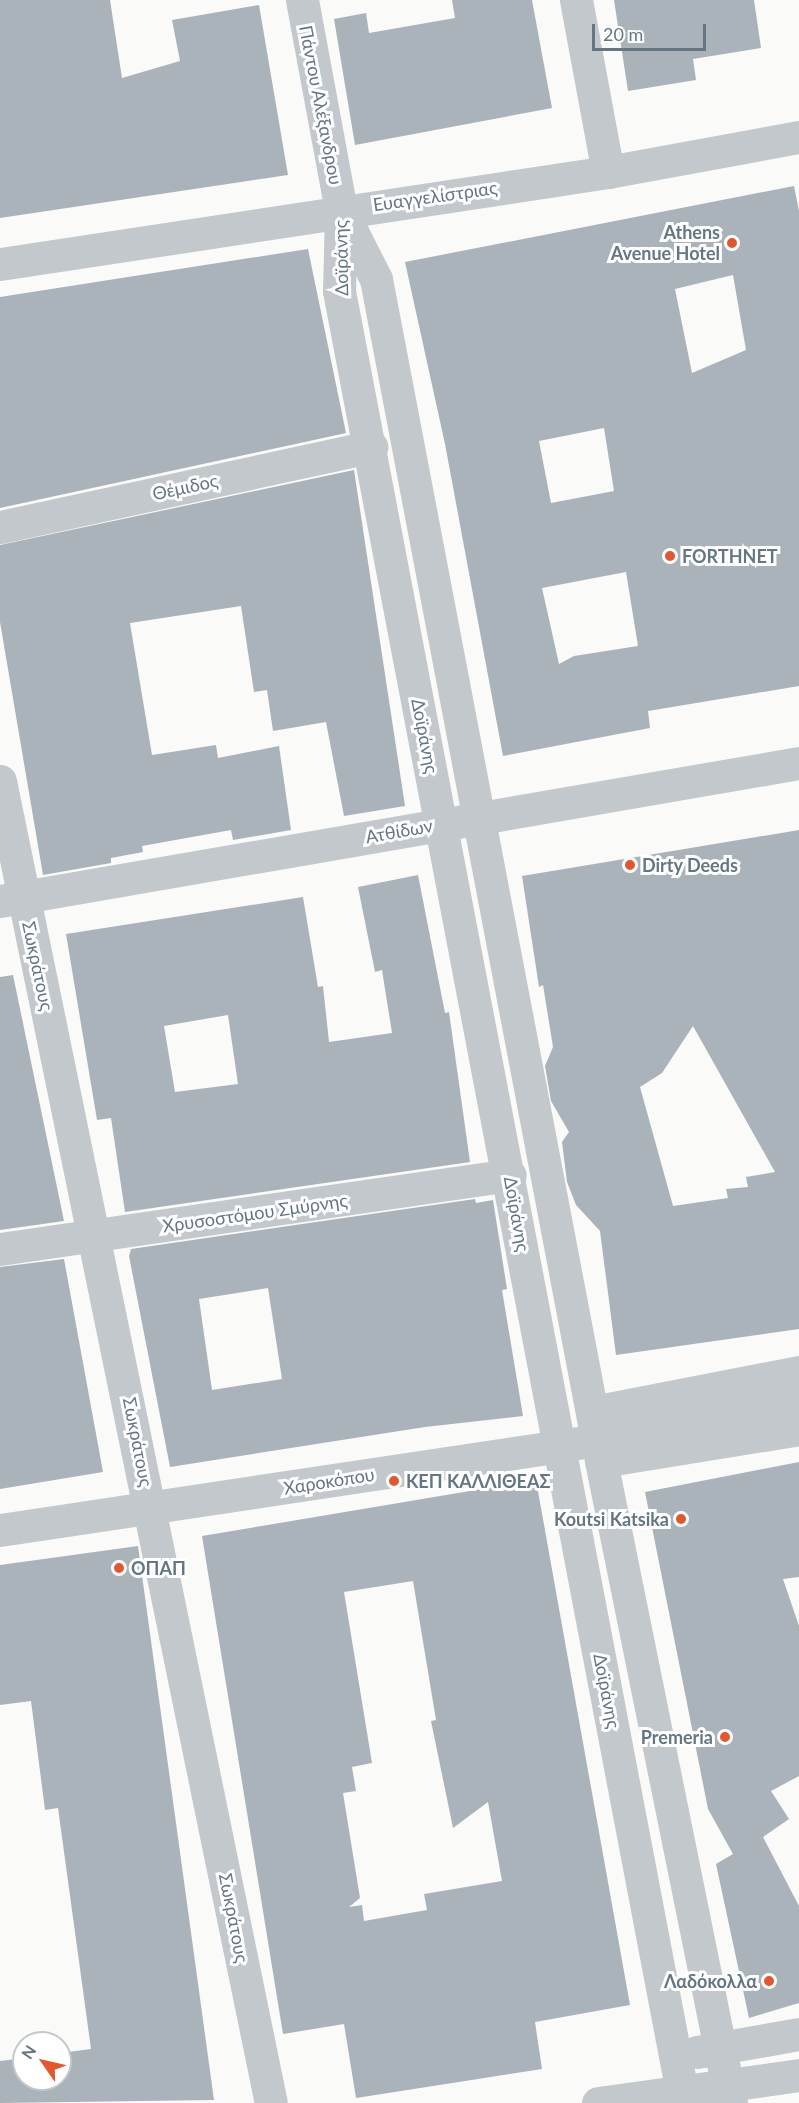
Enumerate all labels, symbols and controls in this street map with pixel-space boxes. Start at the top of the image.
scale bar [595,12,709,50]
street label: Πάντου Αλέξανδρου [295,23,347,187]
text: 20 m [603,23,643,45]
street label: Ευαγγελίστριας [372,177,498,215]
street label: Δοϊράνης [330,220,352,296]
place label: Athens Avenue Hotel [611,222,720,264]
marker: Athens Avenue Hotel [725,236,739,250]
street label: Θέμιδος [150,470,220,504]
place label: FORTHNET [682,545,778,567]
marker: FORTHNET [663,549,677,563]
street label: Δοϊράνης [407,697,443,775]
street label: Ατθίδων [364,814,434,848]
place label: Dirty Deeds [642,854,738,876]
marker: Dirty Deeds [623,858,637,872]
street label: Σωκράτους [18,919,58,1013]
street label: Δοϊράνης [500,1175,534,1253]
street label: Χρυσοστόμου Σμύρνης [161,1189,349,1237]
street label: Σωκράτους [119,1395,157,1489]
street label: Χαροκόπου [282,1463,376,1499]
place label: ΚΕΠ ΚΑΛΛΙΘΕΑΣ [406,1470,550,1492]
marker: ΚΕΠ ΚΑΛΛΙΘΕΑΣ [387,1474,401,1488]
place label: Koutsi Katsika [554,1508,669,1530]
marker: Koutsi Katsika [674,1512,688,1526]
place label: ΟΠΑΠ [131,1557,186,1579]
marker: ΟΠΑΠ [112,1561,126,1575]
street label: Δοϊράνης [589,1652,625,1730]
place label: Premeria [641,1726,713,1748]
marker: Premeria [718,1730,732,1744]
street label: Σωκράτους [215,1871,253,1965]
place label: Λαδόκολλα [664,1970,757,1992]
marker: Λαδόκολλα [762,1974,776,1988]
north arrow [12,2031,72,2091]
text: N [17,2041,40,2062]

